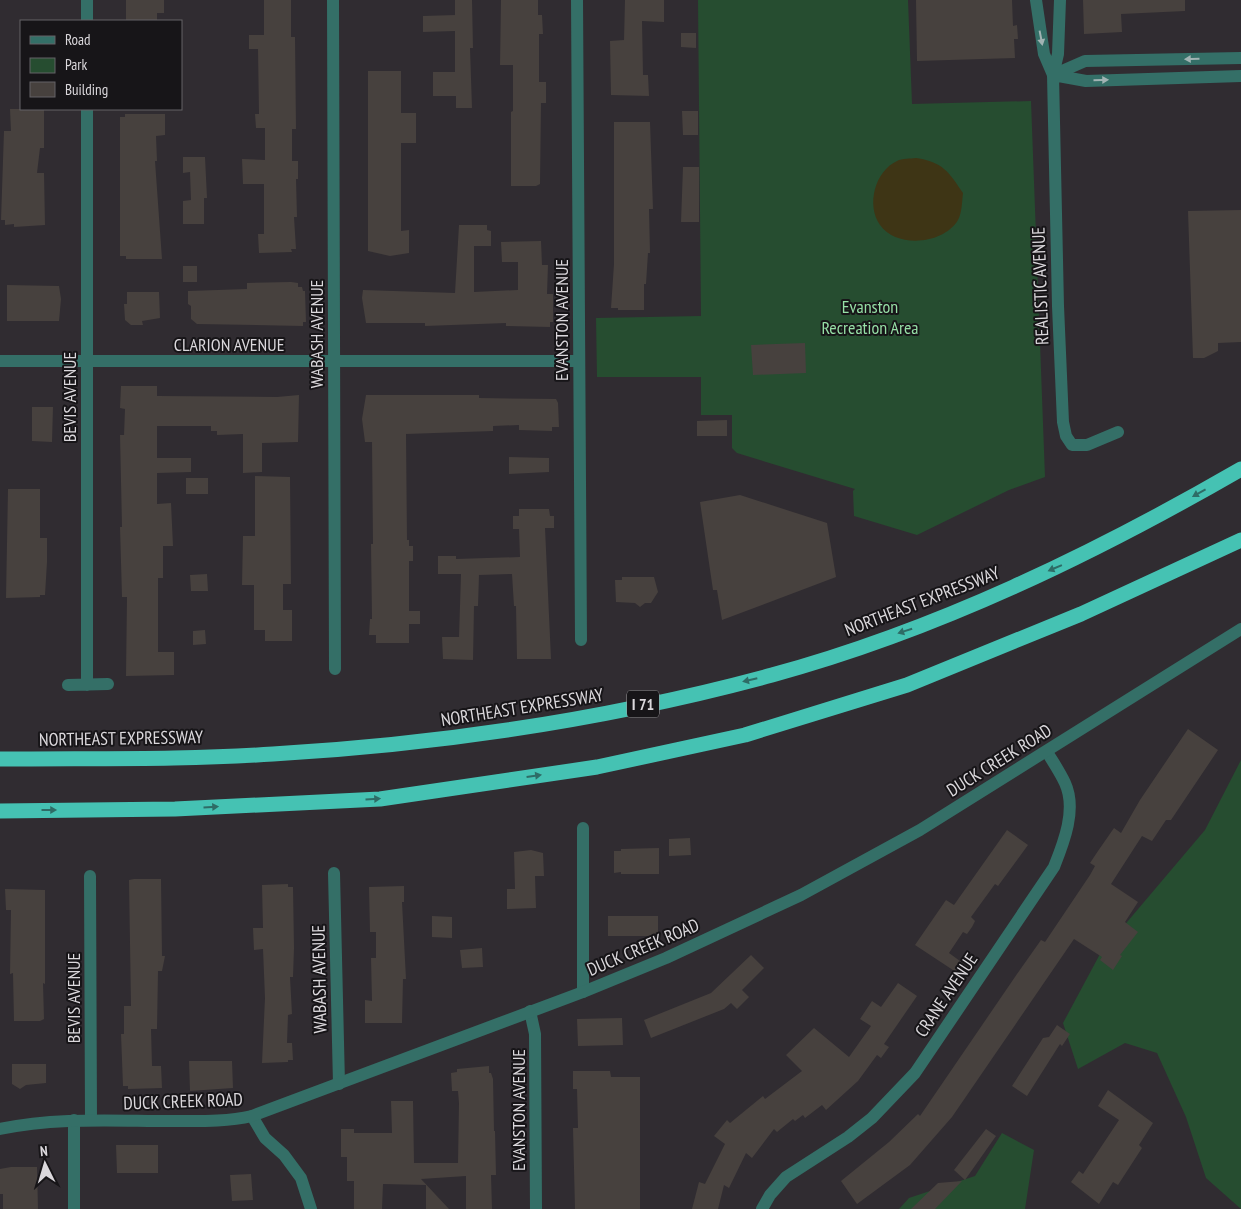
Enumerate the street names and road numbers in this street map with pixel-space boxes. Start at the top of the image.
street label: REALISTIC AVENUE [1026,227,1054,345]
street label: EVANSTON AVENUE [550,259,573,381]
street label: WABASH AVENUE [305,280,328,388]
street label: CLARION AVENUE [174,333,284,356]
street label: BEVIS AVENUE [58,352,81,442]
street label: NORTHEAST EXPRESSWAY [841,561,1004,641]
street label: NORTHEAST EXPRESSWAY [439,683,606,731]
road number: I 71 [627,691,659,718]
street label: DUCK CREEK ROAD [942,719,1056,801]
street label: NORTHEAST EXPRESSWAY [39,725,204,751]
street label: DUCK CREEK ROAD [583,913,703,981]
street label: WABASH AVENUE [307,925,331,1033]
street label: CRANE AVENUE [910,949,982,1041]
street label: BEVIS AVENUE [62,953,85,1043]
street label: EVANSTON AVENUE [507,1049,530,1171]
street label: DUCK CREEK ROAD [123,1087,243,1115]

